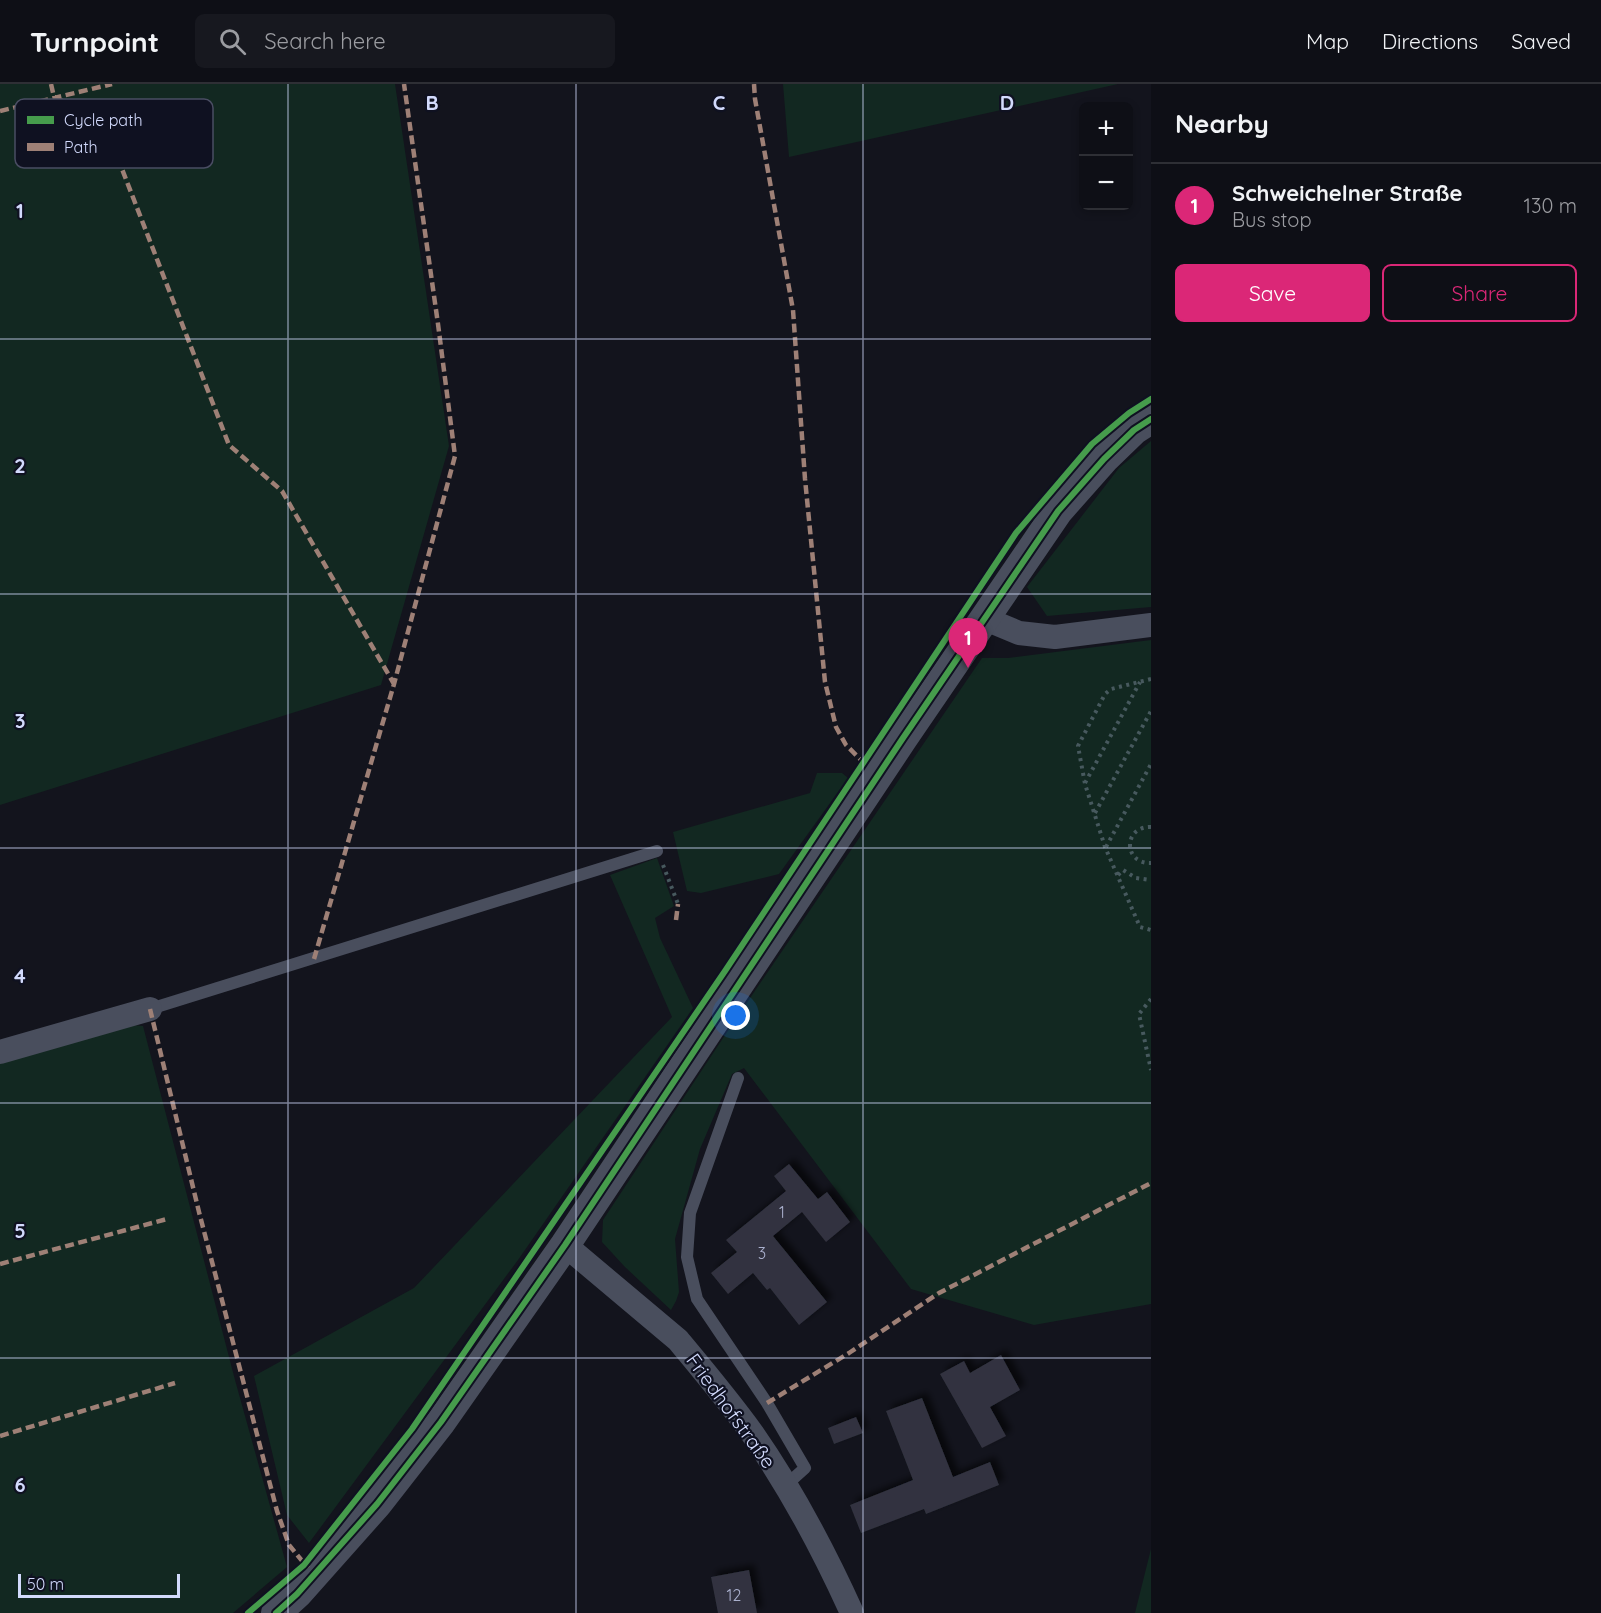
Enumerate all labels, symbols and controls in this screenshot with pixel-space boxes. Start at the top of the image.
search box [195,14,615,68]
text: Turnpoint [30,24,159,59]
icon: search [216,25,249,58]
text: Search here [264,27,386,55]
text: Map [1306,28,1349,54]
text: Directions [1382,28,1478,54]
text: Saved [1511,28,1571,54]
text: B [425,90,439,115]
text: C [713,90,726,115]
text: D [1000,90,1014,115]
legend [15,99,213,168]
map controls [1079,102,1133,210]
button: + [1079,102,1133,156]
text: Nearby [1175,107,1269,140]
text: Cycle path [64,110,143,130]
text: Path [64,137,98,157]
button: − [1079,156,1133,210]
text: Schweichelner Straße [1232,179,1462,207]
text: 1 [1191,193,1198,218]
text: 130 m [1524,193,1577,218]
text: 1 [16,198,24,223]
text: Bus stop [1232,207,1312,232]
button: Save [1175,264,1370,322]
button: Share [1382,264,1577,322]
text: 2 [14,453,26,478]
pin: 1 [948,618,988,668]
text: 3 [15,708,25,733]
text: 4 [14,963,26,988]
your location [721,1001,750,1030]
house number: 1 [779,1202,785,1222]
text: 5 [14,1218,26,1243]
house number: 3 [758,1243,766,1263]
street label: Friedhofstraße [681,1348,782,1473]
text: 6 [14,1472,26,1497]
scale bar [18,1571,180,1598]
text: 50 m [27,1574,64,1594]
house number: 12 [727,1585,742,1605]

